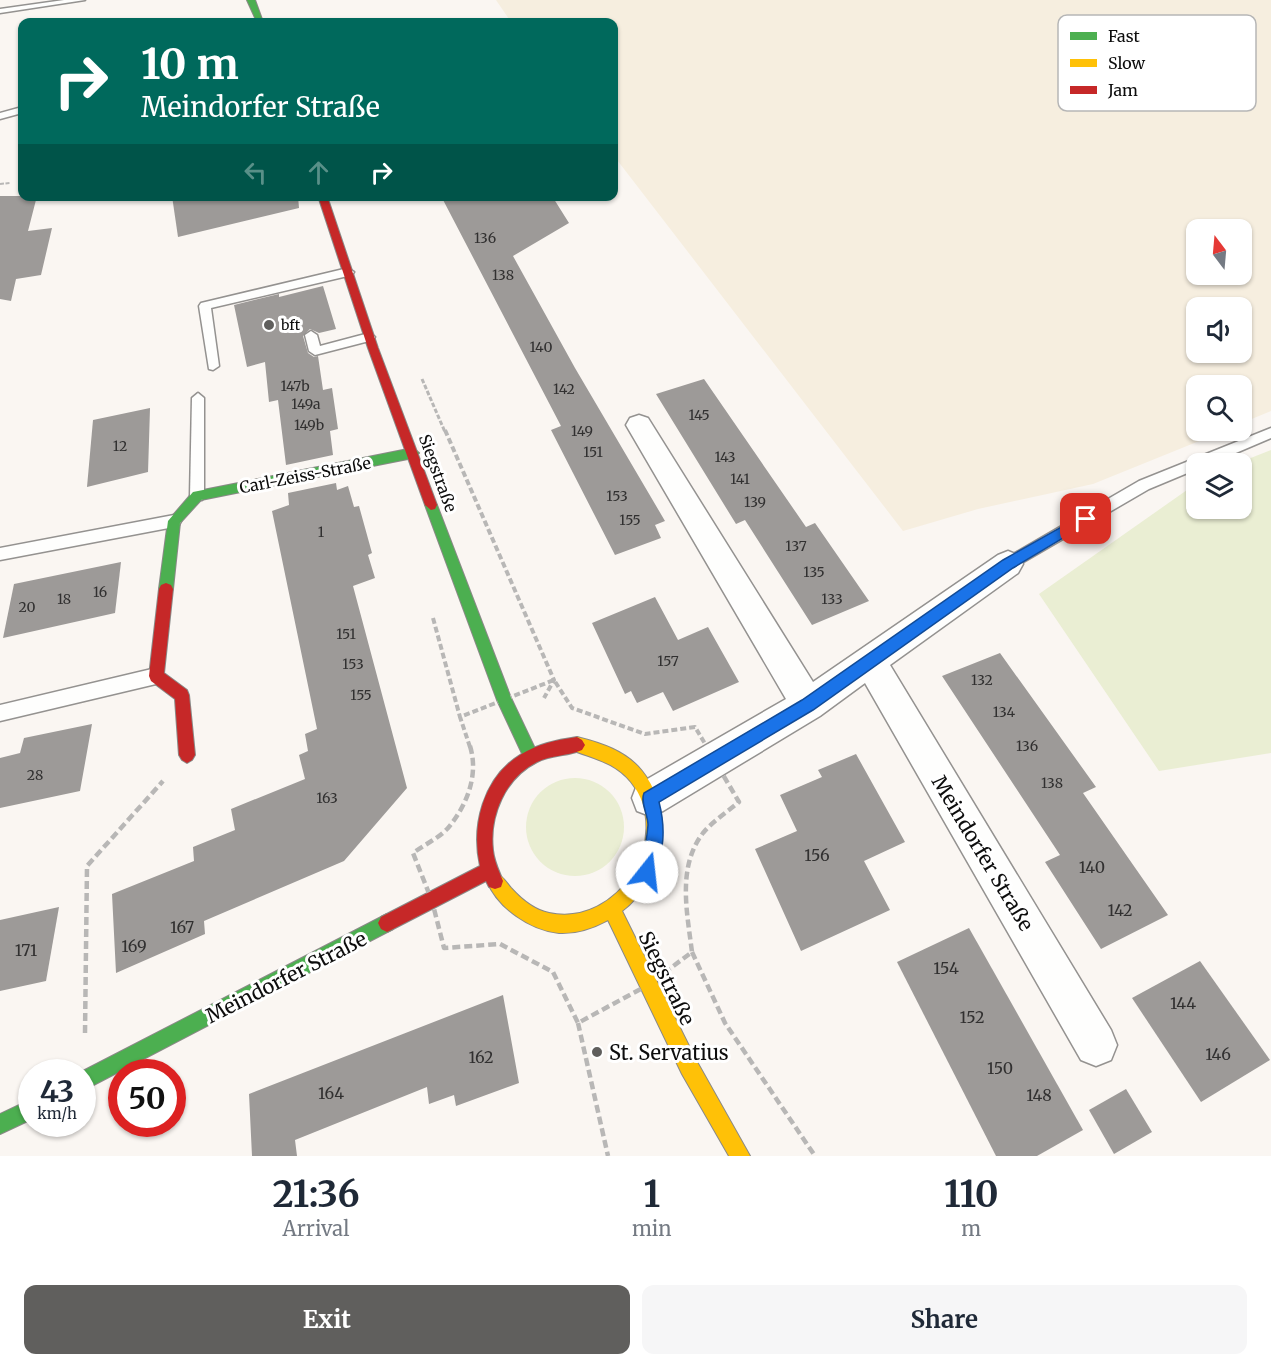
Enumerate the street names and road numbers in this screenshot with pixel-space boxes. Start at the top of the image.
street label: Siegstraße [415,431,461,515]
street label: Carl-Zeiss-Straße [238,452,372,498]
street label: Meindorfer Straße [927,771,1039,935]
street label: Meindorfer Straße [201,926,371,1028]
street label: Siegstraße [634,927,700,1029]

